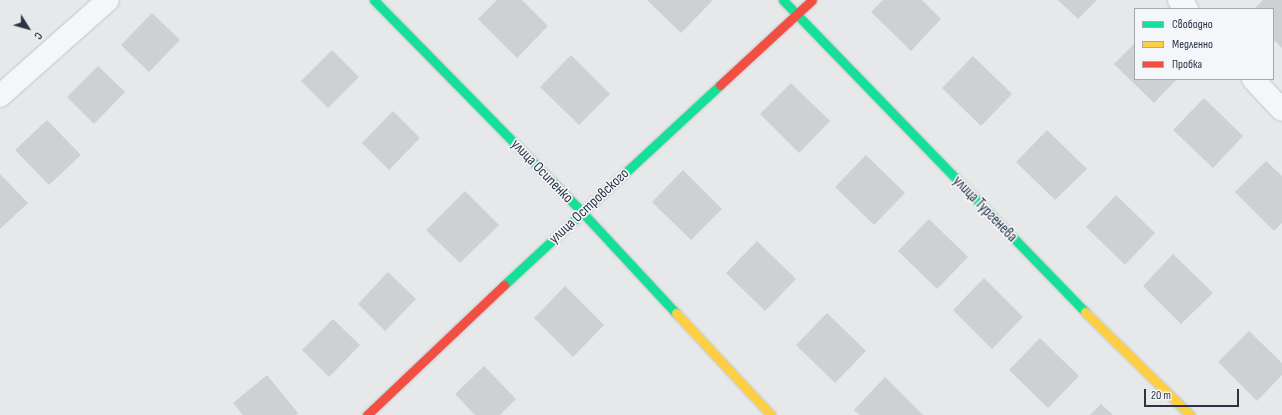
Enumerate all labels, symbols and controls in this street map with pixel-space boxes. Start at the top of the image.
north arrow [8,8,48,48]
legend [1134,8,1274,80]
text: Свободно [1172,17,1213,32]
text: С [31,29,45,42]
text: Медленно [1172,37,1213,52]
text: Пробка [1172,57,1202,72]
street label: улица Осипенко [507,135,577,207]
street label: улица Островского [545,164,633,248]
street label: улица Тургенева [949,172,1021,246]
scale bar [1146,381,1241,407]
text: 20 m [1151,388,1171,403]

